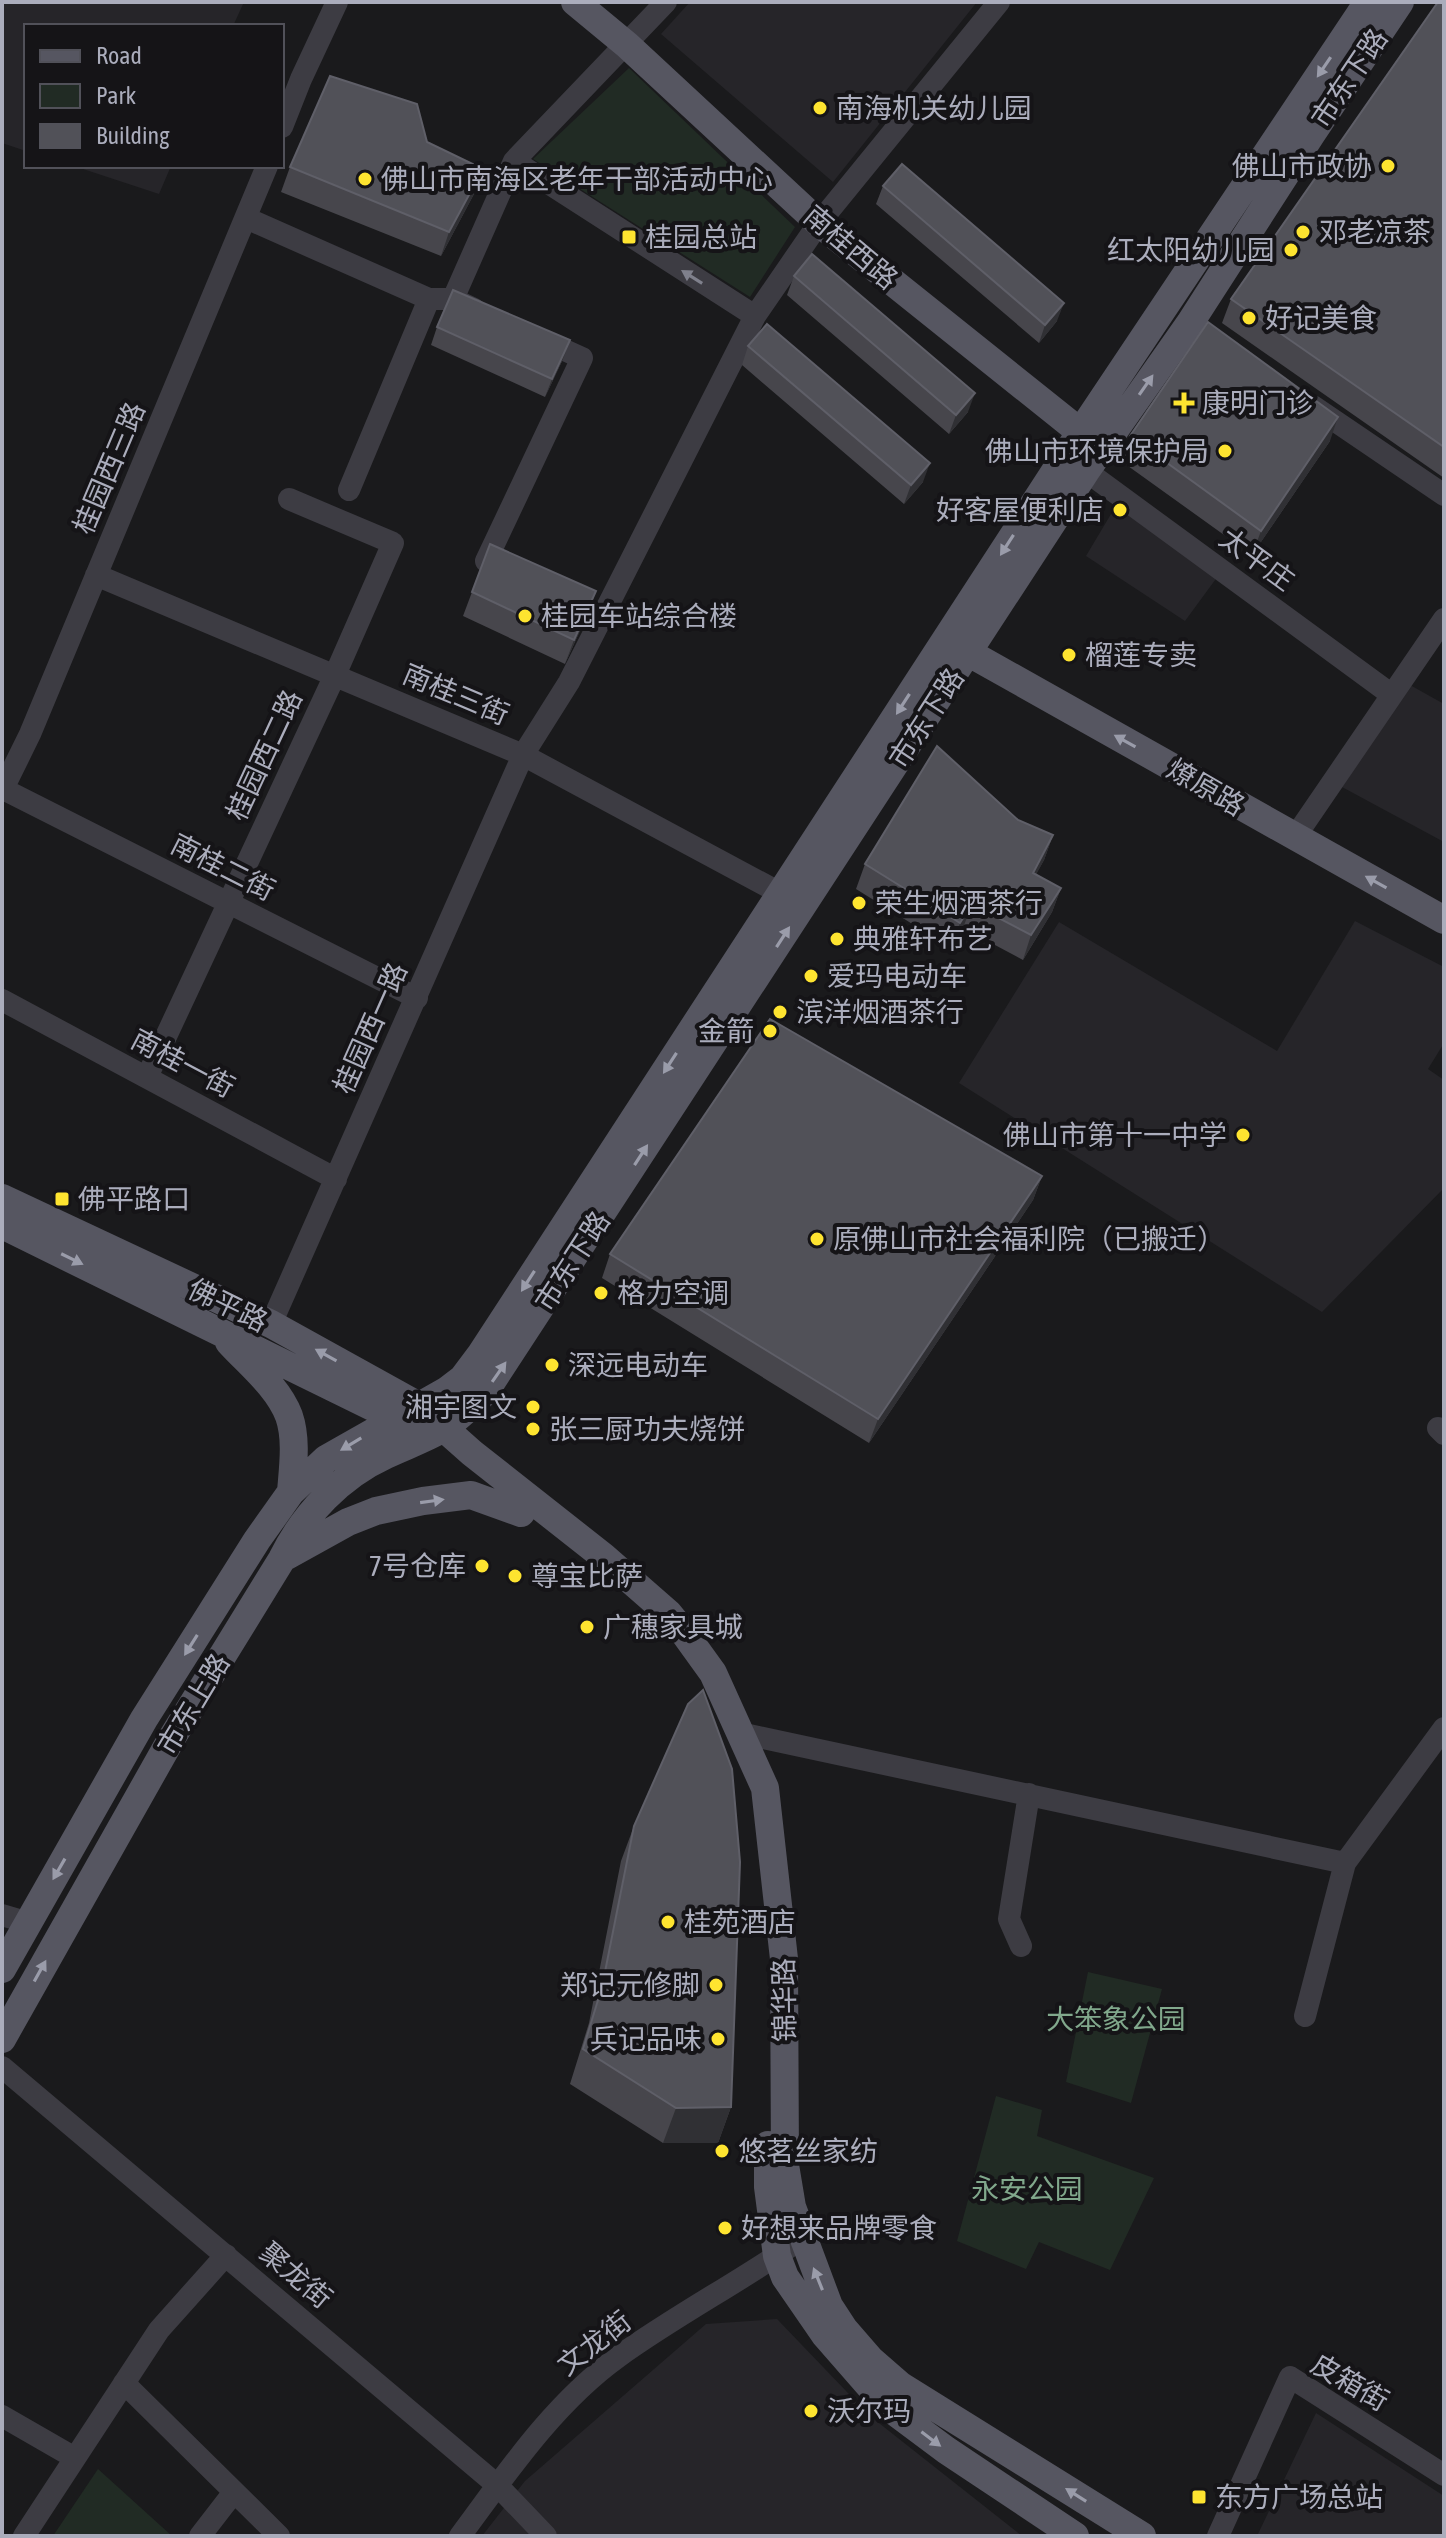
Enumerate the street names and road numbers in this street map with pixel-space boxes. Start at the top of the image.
street label: 市东下路 [1304,23,1394,133]
street label: 南桂西路 [798,199,904,295]
street label: 桂园西三路 [67,397,151,539]
street label: 太平庄 [1214,521,1300,597]
street label: 南桂三街 [398,657,514,731]
street label: 市东下路 [882,662,970,774]
street label: 桂园西二路 [220,685,308,825]
street label: 燎原路 [1162,752,1250,822]
street label: 南桂二街 [166,827,280,907]
street label: 桂园西一路 [327,958,413,1098]
street label: 南桂一街 [126,1023,240,1103]
street label: 市东下路 [528,1205,616,1317]
street label: 佛平路 [183,1272,273,1338]
street label: 市东上路 [150,1648,236,1760]
street label: 锦华路 [767,1958,801,2042]
street label: 聚龙街 [254,2236,338,2314]
street label: 文龙街 [551,2305,637,2381]
street label: 皮箱街 [1306,2347,1394,2417]

